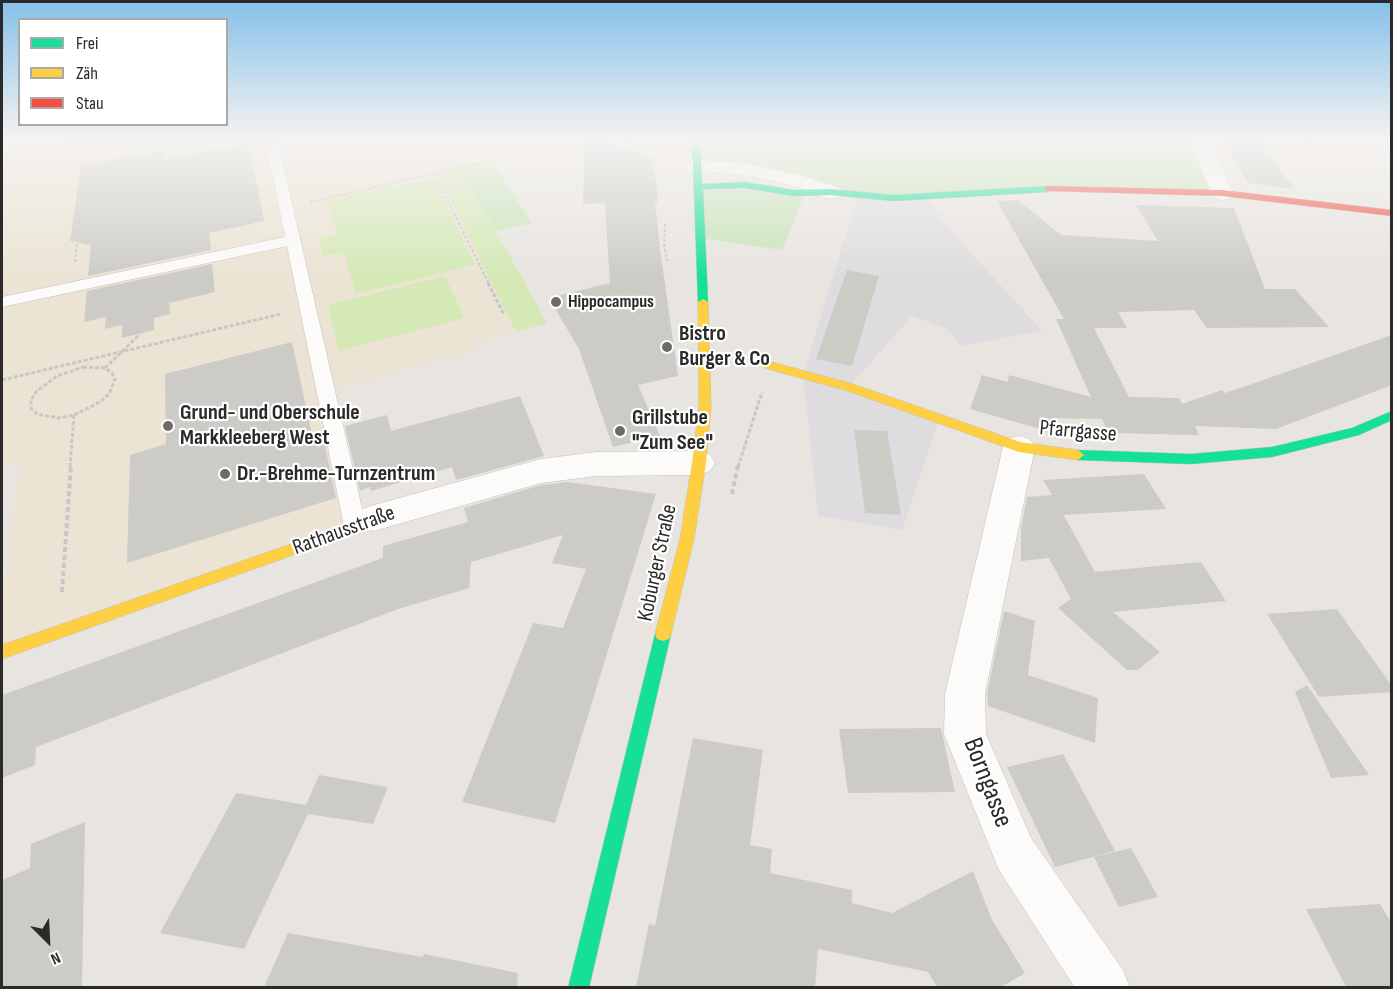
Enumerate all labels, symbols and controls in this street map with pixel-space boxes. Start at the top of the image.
legend [18,18,228,126]
text: Frei [76,33,98,54]
text: Zäh [76,63,98,84]
text: Stau [76,93,104,114]
place label: Hippocampus [568,291,654,313]
marker: Hippocampus [549,295,563,309]
place label: Bistro Burger & Co [679,321,770,372]
marker: Bistro Burger & Co [660,340,674,354]
place label: Grund- und Oberschule Markkleeberg West [180,400,360,452]
place label: Grillstube "Zum See" [632,405,713,457]
street label: Pfarrgasse [1038,415,1118,449]
marker: Grund- und Oberschule Markkleeberg West [161,419,175,433]
marker: Grillstube "Zum See" [613,424,627,438]
place label: Dr.-Brehme-Turnzentrum [237,461,435,487]
marker: Dr.-Brehme-Turnzentrum [218,467,232,481]
street label: Rathausstraße [289,500,399,562]
street label: Koburger Straße [633,502,683,624]
street label: Borngasse [955,734,1019,832]
north arrow [18,911,78,971]
text: N [48,947,63,968]

